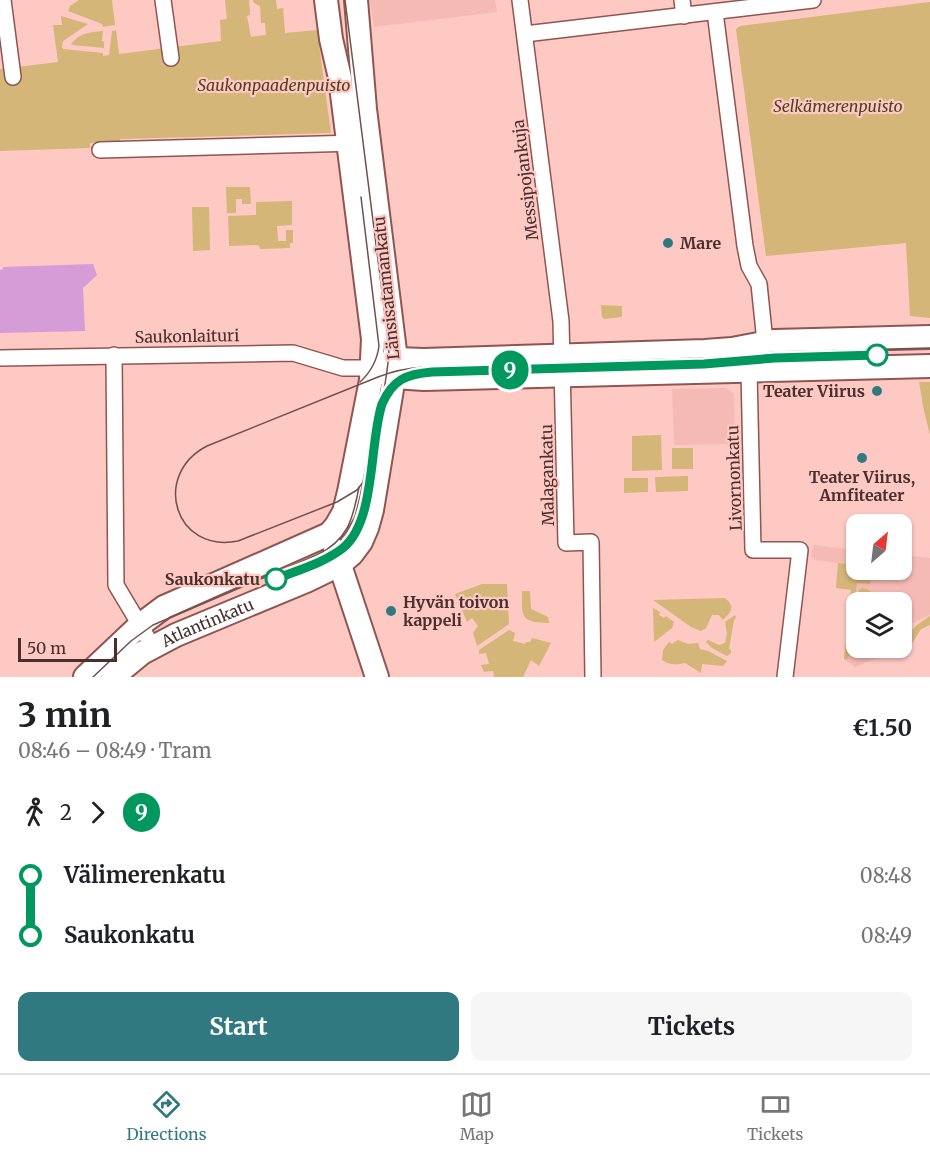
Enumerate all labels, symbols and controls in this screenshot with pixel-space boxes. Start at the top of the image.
park label: Saukonpaadenpuisto [198,75,350,95]
park label: Selkämerenpuisto [773,96,903,116]
street label: Messipojankuja [508,118,542,241]
street label: Länsisatamankatu [369,215,403,361]
place label: Mare [680,233,721,253]
marker: Mare [661,236,675,250]
street label: Saukonlaituri [134,325,240,347]
unlabelled marker [866,344,888,366]
line badge: 9 [490,350,530,389]
text: 9 [504,357,516,384]
place label: Teater Viirus [763,381,865,401]
marker: Teater Viirus [870,384,884,398]
street label: Malagankatu [536,424,558,526]
street label: Livornonkatu [722,425,746,531]
marker: Teater Viirus, Amfiteater [855,451,869,465]
place label: Teater Viirus, Amfiteater [809,467,915,505]
north arrow [846,514,912,580]
map controls [846,514,912,658]
marker: Saukonkatu [265,568,287,590]
place label: Saukonkatu [165,569,260,589]
place label: Hyvän toivon kappeli [403,592,509,630]
button: layers [846,592,912,658]
street label: Atlantinkatu [157,594,257,651]
marker: Hyvän toivon kappeli [384,604,398,618]
scale bar [18,635,117,662]
text: 50 m [27,638,66,658]
text: 3 min [18,695,111,736]
text: €1.50 [852,714,912,742]
text: 08:46 – 08:49 · Tram [18,738,212,763]
icon: walk [18,796,51,829]
icon: forward [81,796,114,829]
text: 9 [135,799,148,826]
text: 2 [60,800,72,825]
text: Välimerenkatu [64,861,226,889]
text: 08:48 [860,863,912,888]
text: Saukonkatu [64,921,195,949]
text: 08:49 [861,923,912,948]
button: Start [18,992,459,1061]
button: Tickets [471,992,912,1061]
tab: Directions [127,1088,207,1144]
tab: Map [460,1088,494,1144]
tab: Tickets [747,1088,803,1144]

